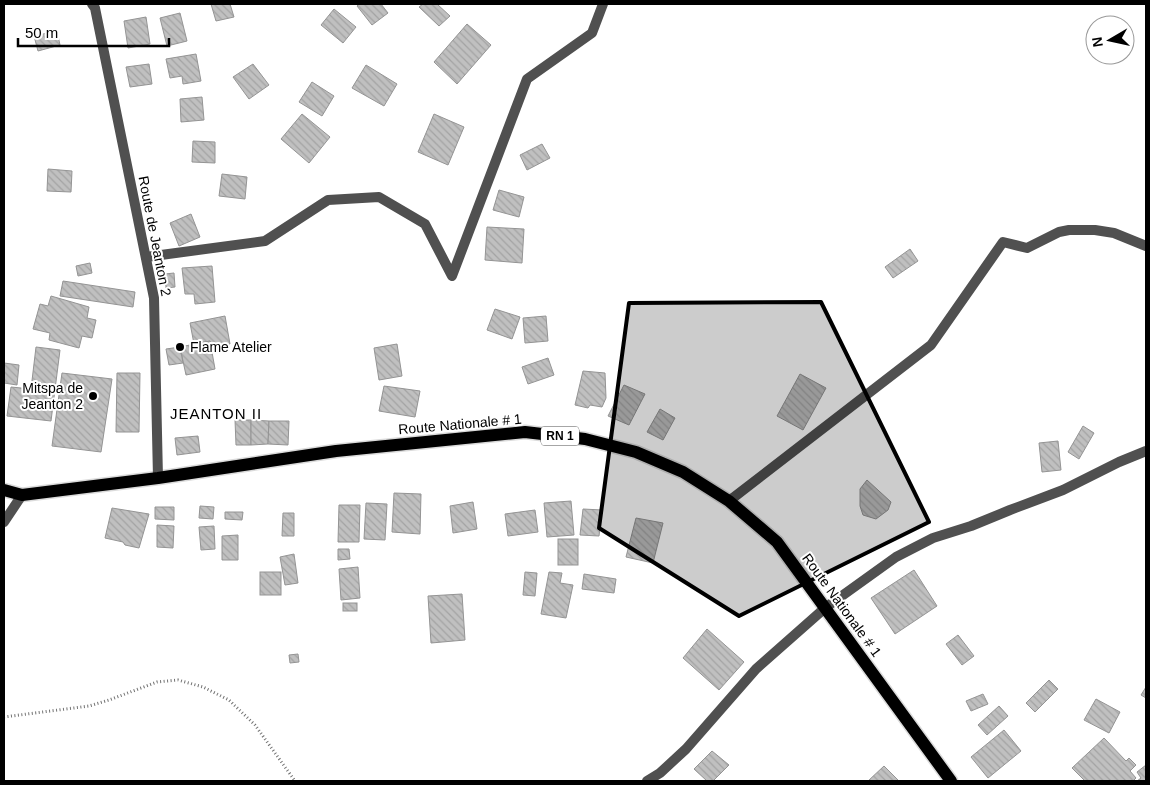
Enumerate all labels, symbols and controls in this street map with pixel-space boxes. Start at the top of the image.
scale bar [18,15,169,47]
north arrow [1085,15,1135,65]
text: 50 m [25,24,58,41]
text: N [1088,36,1106,48]
street label: Route de Jeanton 2 [135,174,175,298]
place label: Flame Atelier [190,339,272,355]
marker: Flame Atelier [174,341,186,353]
place label: Mitspa de Jeanton 2 [22,380,83,412]
marker: Mitspa de Jeanton 2 [87,390,99,402]
district label: JEANTON II [170,405,262,422]
street label: Route Nationale # 1 [398,411,523,437]
road number: RN 1 [541,426,579,446]
street label: Route Nationale # 1 [799,550,885,660]

